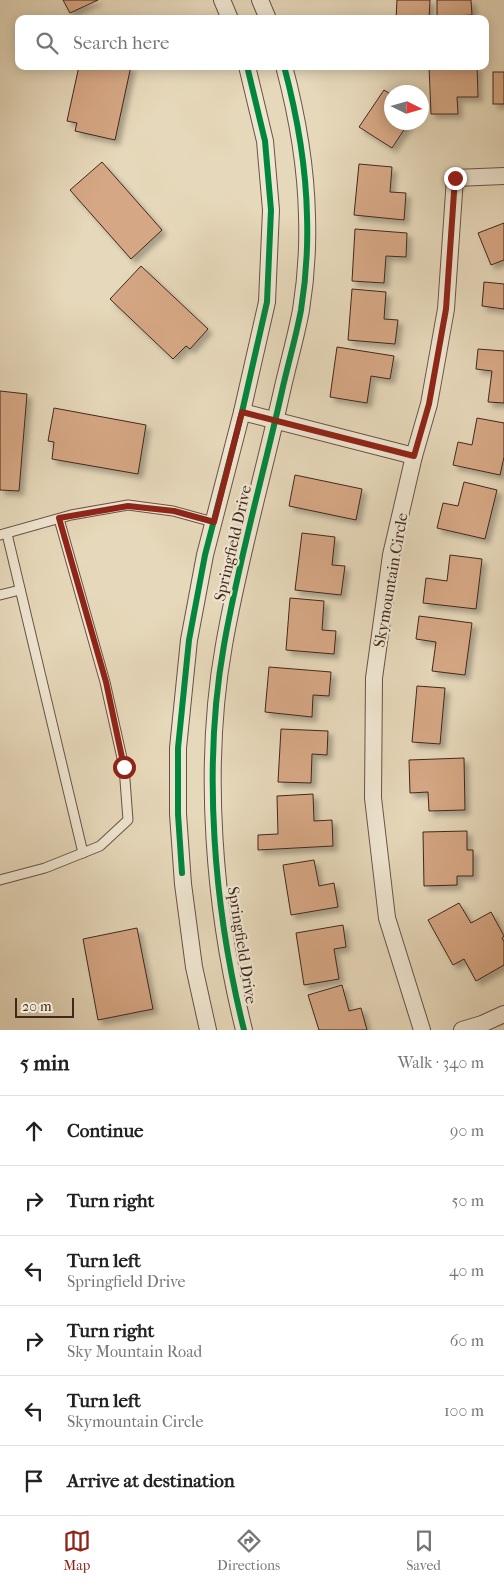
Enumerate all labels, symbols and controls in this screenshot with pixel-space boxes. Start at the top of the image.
search box [15,15,489,70]
icon: search [33,29,61,57]
text: Search here [73,32,169,54]
north arrow [384,85,429,130]
route end [444,167,467,190]
street label: Springfield Drive [210,483,255,603]
street label: Skymountain Circle [369,511,412,649]
route start [113,756,136,779]
street label: Springfield Drive [224,885,261,1005]
scale bar [15,995,74,1018]
text: 20 m [22,998,52,1015]
text: 5 min [20,1051,69,1075]
text: Walk · 340 m [398,1053,484,1072]
icon: ahead [20,1117,48,1145]
text: Continue [67,1120,143,1142]
text: 90 m [450,1121,484,1140]
icon: right [20,1187,48,1215]
text: Turn right [67,1190,154,1212]
text: 50 m [452,1191,484,1210]
text: Turn left [67,1250,141,1272]
icon: left [20,1257,48,1285]
text: 40 m [449,1261,484,1280]
text: Springfield Drive [67,1272,186,1291]
text: Turn right [67,1320,154,1342]
icon: right [20,1327,48,1355]
text: 60 m [450,1331,484,1350]
text: Sky Mountain Road [67,1342,202,1361]
text: Turn left [67,1390,141,1412]
icon: left [20,1397,48,1425]
text: 100 m [444,1401,484,1420]
text: Skymountain Circle [67,1412,203,1431]
icon: arrive [20,1467,48,1495]
text: Arrive at destination [67,1470,235,1492]
tab: Map [63,1527,91,1574]
tab: Directions [217,1527,280,1574]
tab: Saved [406,1527,441,1574]

